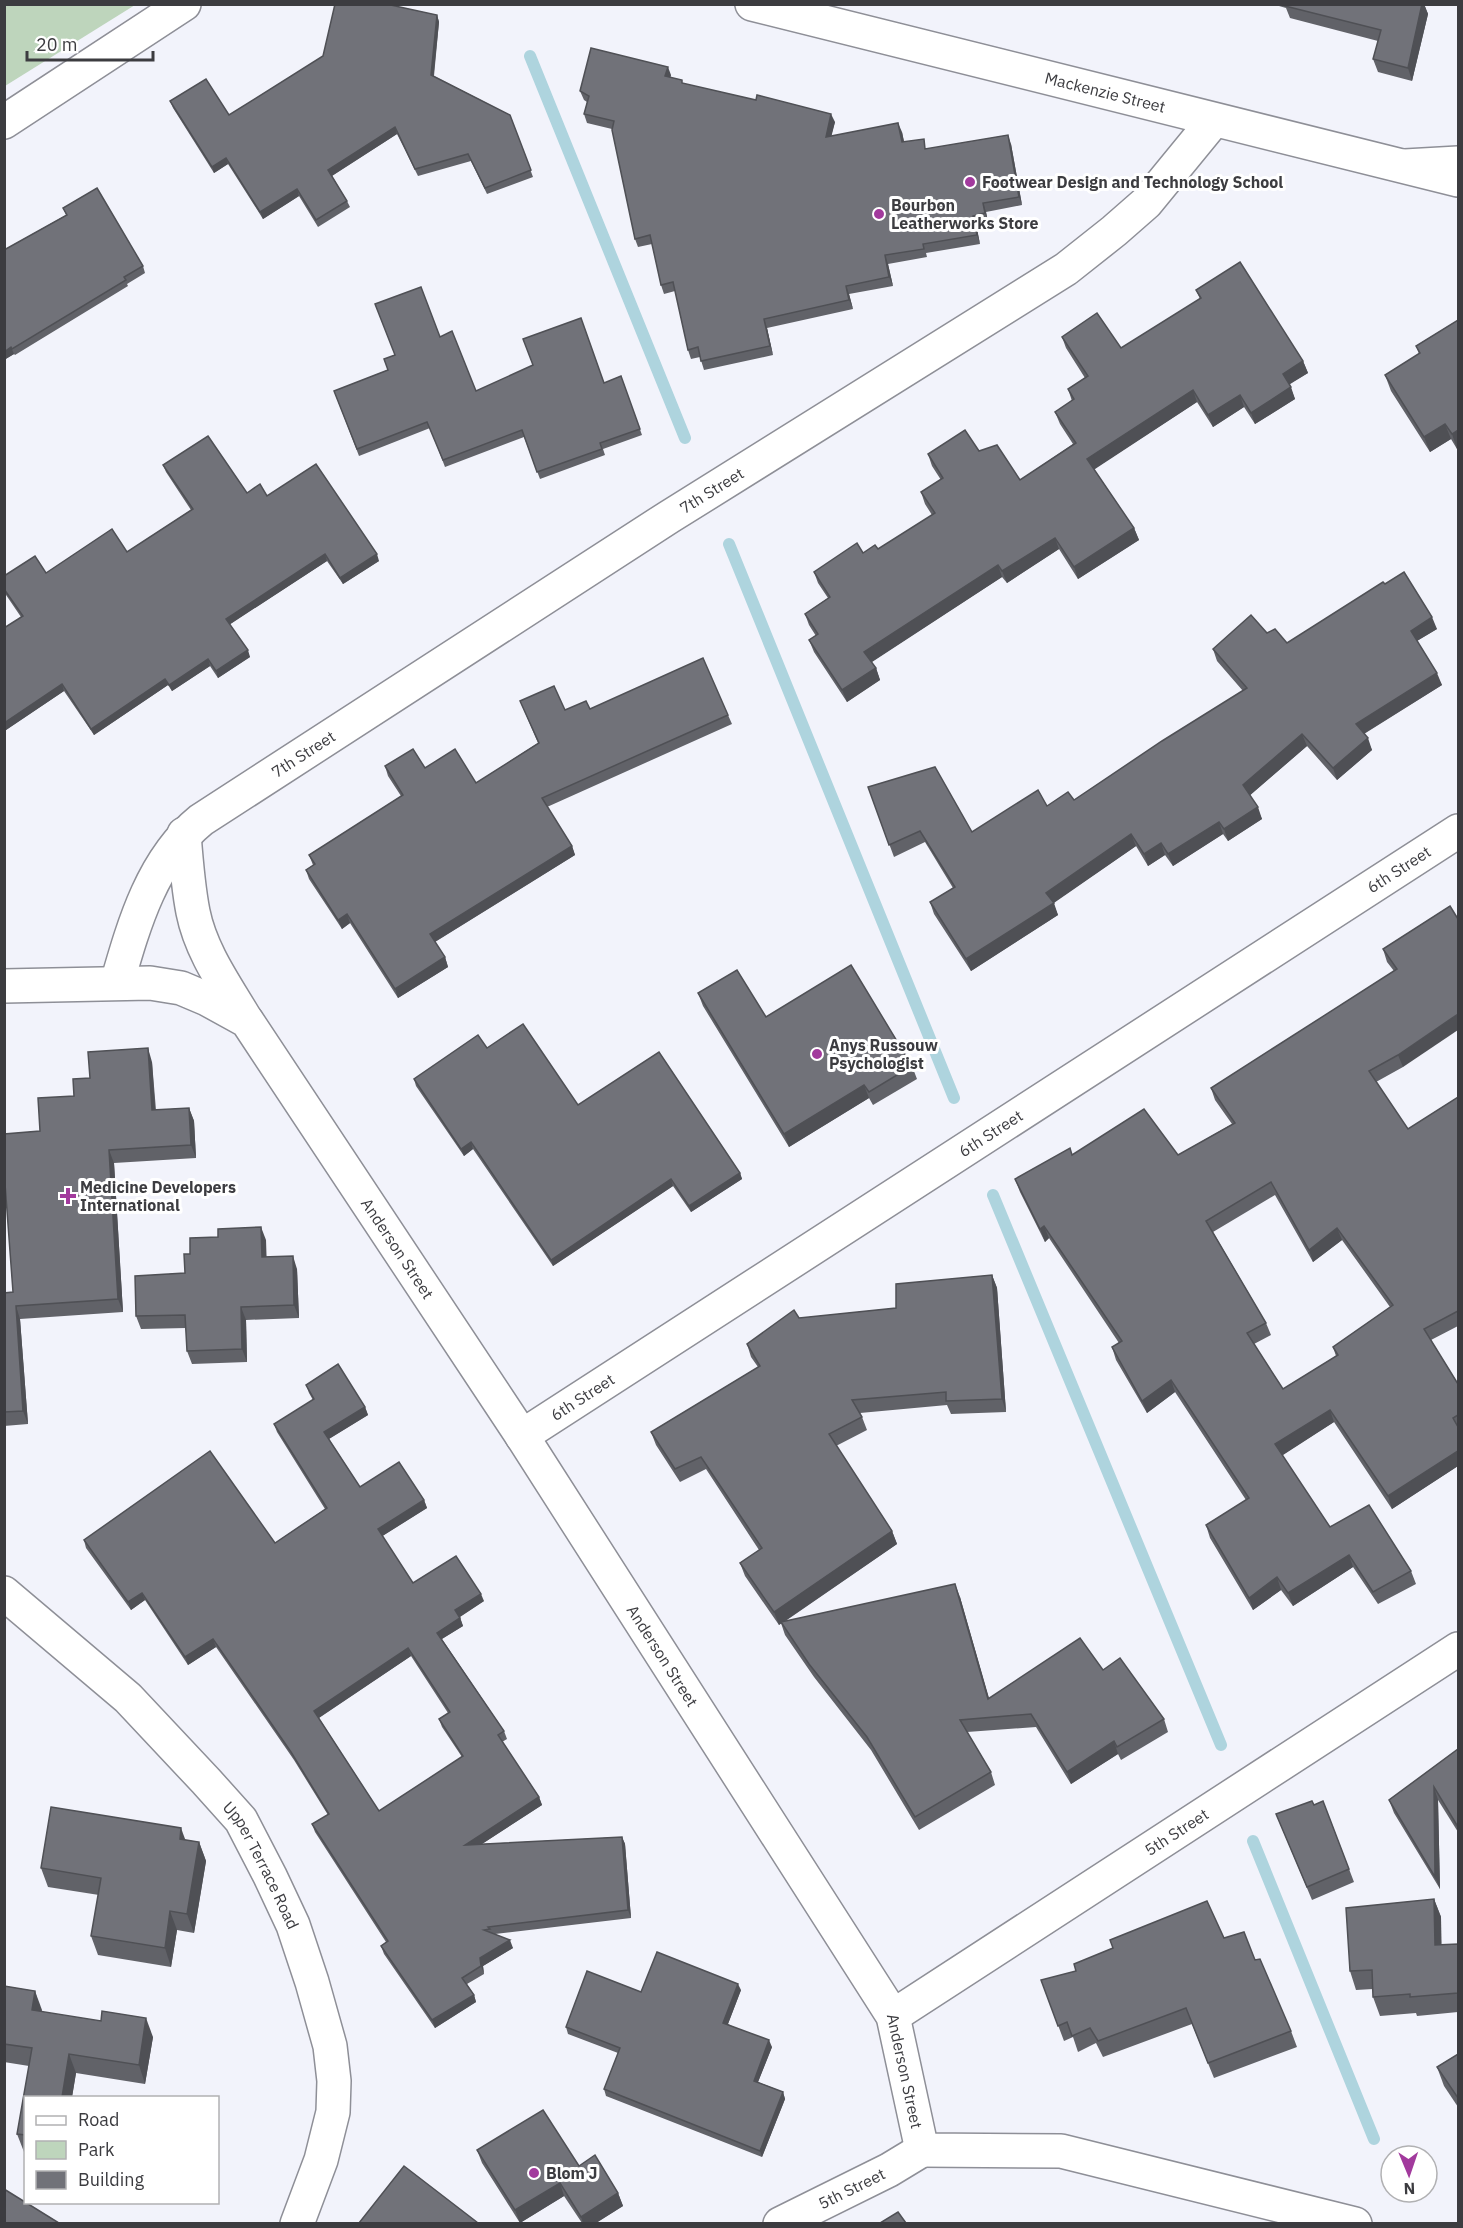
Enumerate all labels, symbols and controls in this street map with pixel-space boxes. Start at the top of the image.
scale bar [27,24,153,62]
text: 20 m [36,33,78,56]
street label: Mackenzie Street [1043,67,1168,117]
place label: Footwear Design and Technology School [982,172,1283,192]
marker: Footwear Design and Technology School [963,175,977,189]
place label: Bourbon Leatherworks Store [891,195,1039,233]
marker: Bourbon Leatherworks Store [872,207,886,221]
street label: 7th Street [676,463,747,518]
street label: 7th Street [267,726,339,782]
street label: 6th Street [1363,841,1434,897]
place label: Anys Russouw Psychologist [829,1035,939,1073]
marker: Anys Russouw Psychologist [810,1047,824,1061]
street label: 6th Street [955,1105,1026,1161]
place label: Medicine Developers International [80,1177,236,1215]
marker: Medicine Developers International [61,1189,75,1203]
street label: Anderson Street [357,1194,438,1303]
street label: 6th Street [547,1369,618,1425]
street label: Anderson Street [623,1601,702,1710]
street label: Upper Terrace Road [219,1797,303,1932]
street label: 5th Street [1141,1804,1212,1860]
street label: Anderson Street [883,2012,927,2130]
legend [24,2096,219,2204]
text: Road [78,2108,119,2131]
text: Park [78,2138,115,2161]
north arrow [1379,2144,1439,2204]
place label: Blom J [546,2163,598,2183]
street label: 5th Street [815,2164,888,2213]
marker: Blom J [527,2166,541,2180]
text: Building [78,2168,145,2191]
text: N [1403,2179,1416,2199]

